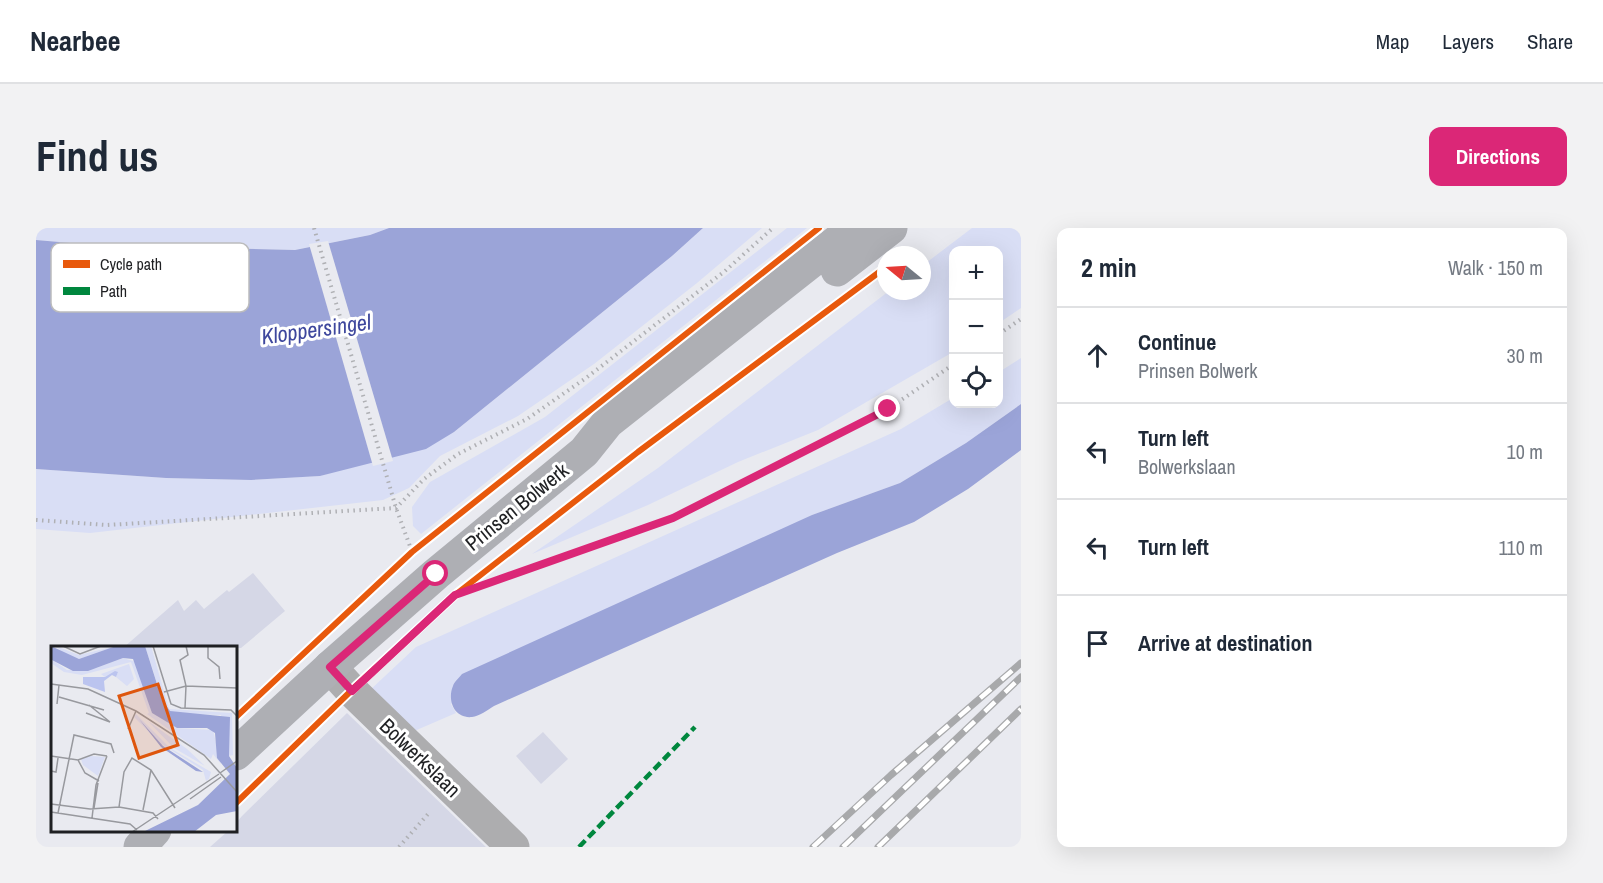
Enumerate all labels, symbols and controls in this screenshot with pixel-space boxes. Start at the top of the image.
text: Nearbee [30,22,121,60]
text: Map [1376,27,1409,56]
text: Layers [1442,27,1494,56]
text: Share [1527,27,1573,56]
button: Directions [1429,127,1567,186]
text: Find us [36,128,158,184]
legend [51,243,249,312]
north arrow [877,246,931,300]
map controls [949,246,1003,408]
button: + [949,246,1003,300]
text: 2 min [1081,250,1137,285]
text: Cycle path [100,253,162,275]
text: Walk · 150 m [1448,254,1543,281]
text: Path [100,280,127,302]
button: − [949,300,1003,354]
water label: Kloppersingel [259,306,374,352]
text: Continue [1138,327,1216,357]
icon: ahead [1081,339,1114,372]
text: 30 m [1507,342,1543,369]
button: locate [949,354,1003,408]
text: Prinsen Bolwerk [1138,357,1257,384]
route end [874,395,900,421]
text: Turn left [1138,423,1209,453]
icon: left [1081,435,1114,468]
text: 10 m [1507,438,1543,465]
text: Bolwerkslaan [1138,453,1236,480]
street label: Prinsen Bolwerk [459,456,575,557]
icon: left [1081,531,1114,564]
text: Turn left [1138,532,1209,562]
text: 110 m [1499,534,1543,561]
route start [422,560,448,586]
icon: arrive [1081,627,1114,660]
text: Arrive at destination [1138,628,1312,658]
inset map [51,646,237,832]
street label: Bolwerkslaan [373,712,467,804]

